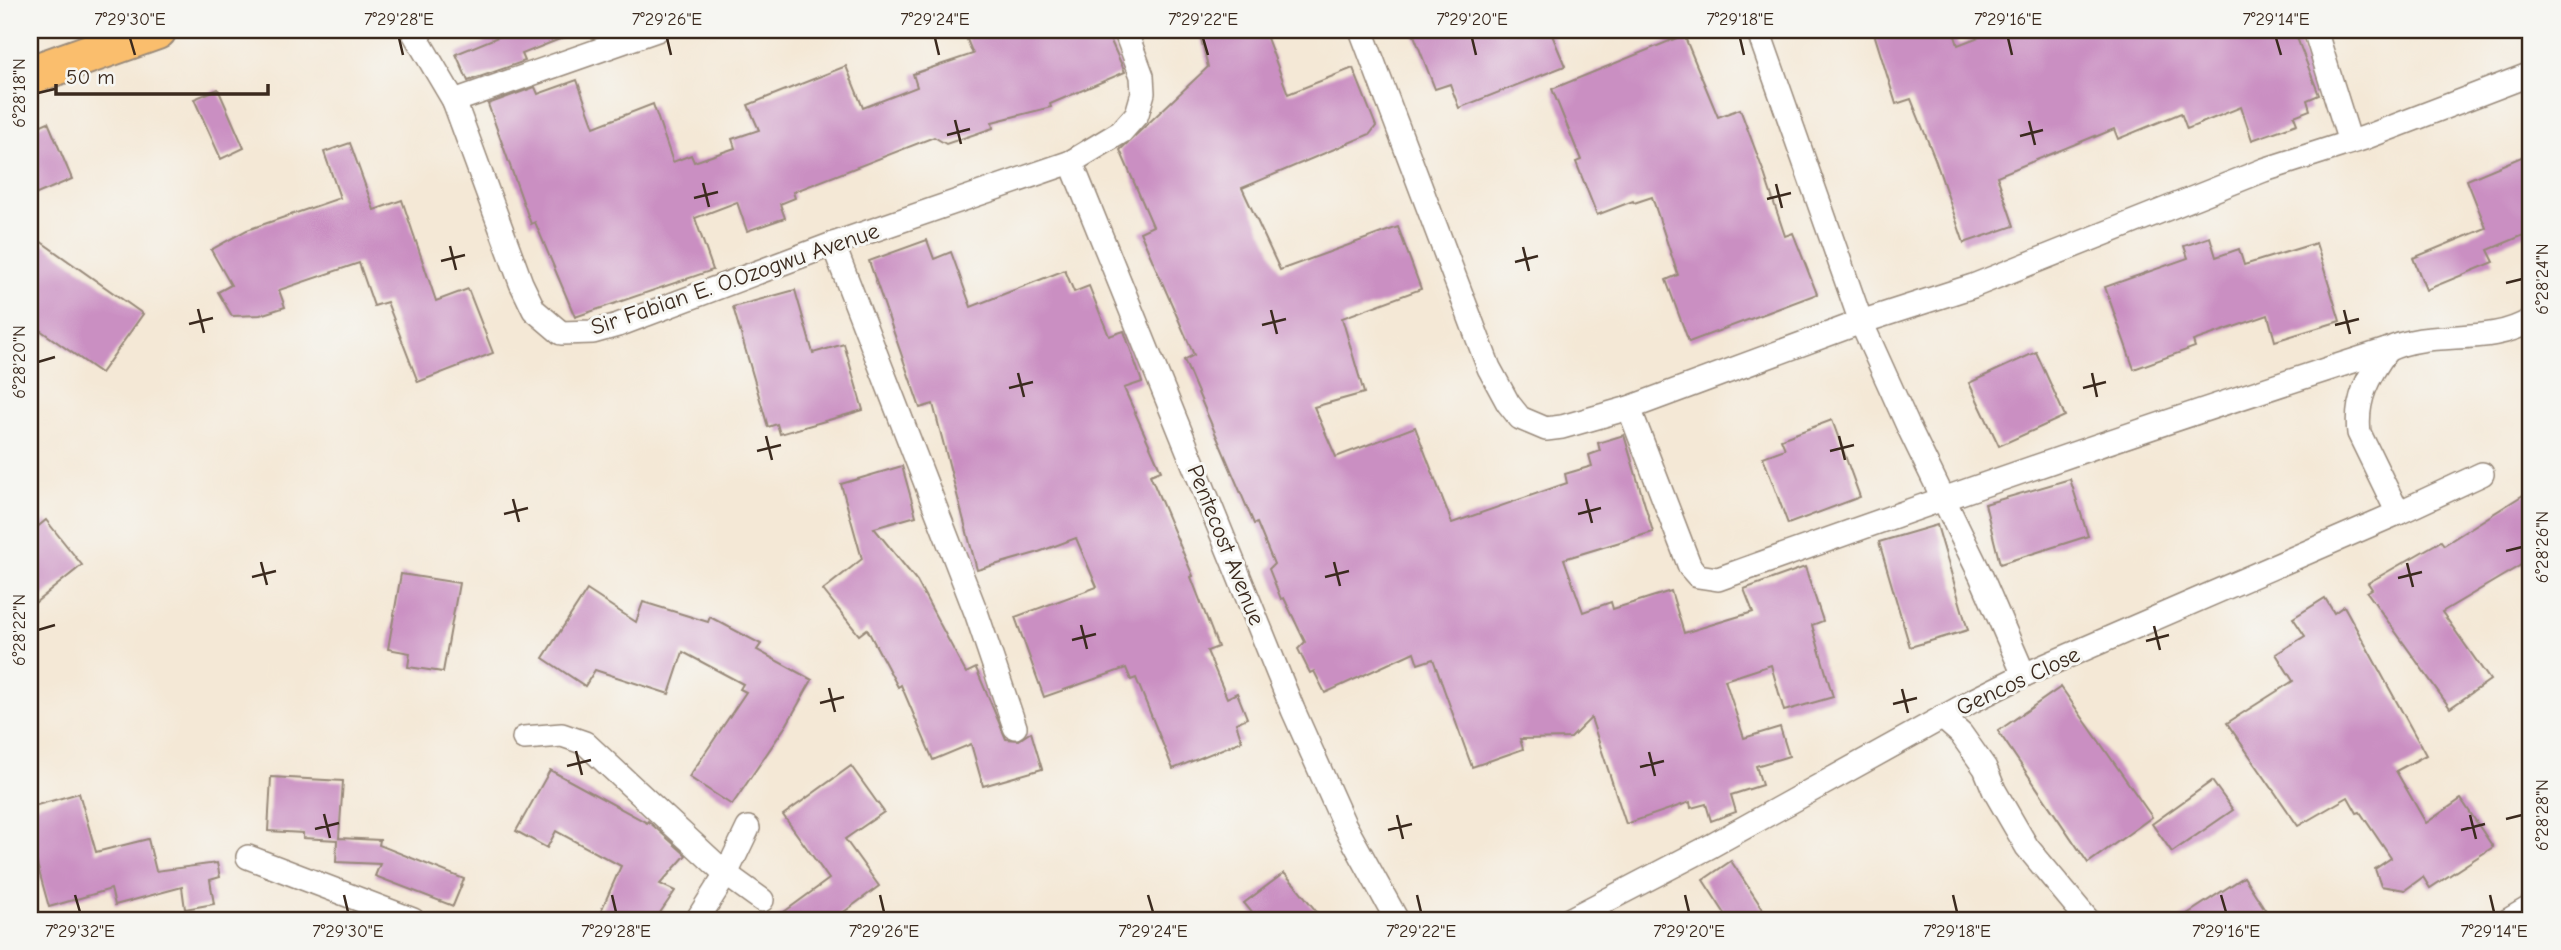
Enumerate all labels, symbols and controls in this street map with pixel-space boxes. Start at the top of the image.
text: 7°29'30"E [94,9,166,30]
text: 7°29'28"E [364,9,434,30]
text: 7°29'26"E [632,9,702,30]
text: 7°29'24"E [900,9,970,30]
text: 7°29'22"E [1168,9,1238,30]
text: 7°29'20"E [1436,9,1508,30]
text: 7°29'18"E [1706,9,1774,30]
text: 7°29'16"E [1974,9,2042,30]
text: 7°29'14"E [2242,9,2310,30]
scale bar [56,52,268,96]
text: 6°28'18"N [9,58,30,128]
text: 50 m [66,65,115,89]
street label: Sir Fabian E. O.Ozogwu Avenue [588,217,882,341]
text: 6°28'24"N [2532,243,2553,315]
text: 6°28'20"N [9,325,30,399]
street label: Pentecost Avenue [1182,461,1270,629]
text: 6°28'26"N [2532,511,2553,583]
text: 6°28'22"N [9,594,30,666]
street label: Gencos Close [1952,641,2084,721]
text: 6°28'28"N [2532,779,2553,851]
text: 7°29'32"E [45,921,115,942]
text: 7°29'30"E [312,921,384,942]
text: 7°29'28"E [581,921,651,942]
text: 7°29'26"E [849,921,919,942]
text: 7°29'24"E [1118,921,1188,942]
text: 7°29'22"E [1386,921,1456,942]
text: 7°29'20"E [1653,921,1725,942]
text: 7°29'18"E [1923,921,1991,942]
text: 7°29'16"E [2192,921,2260,942]
text: 7°29'14"E [2460,921,2528,942]

